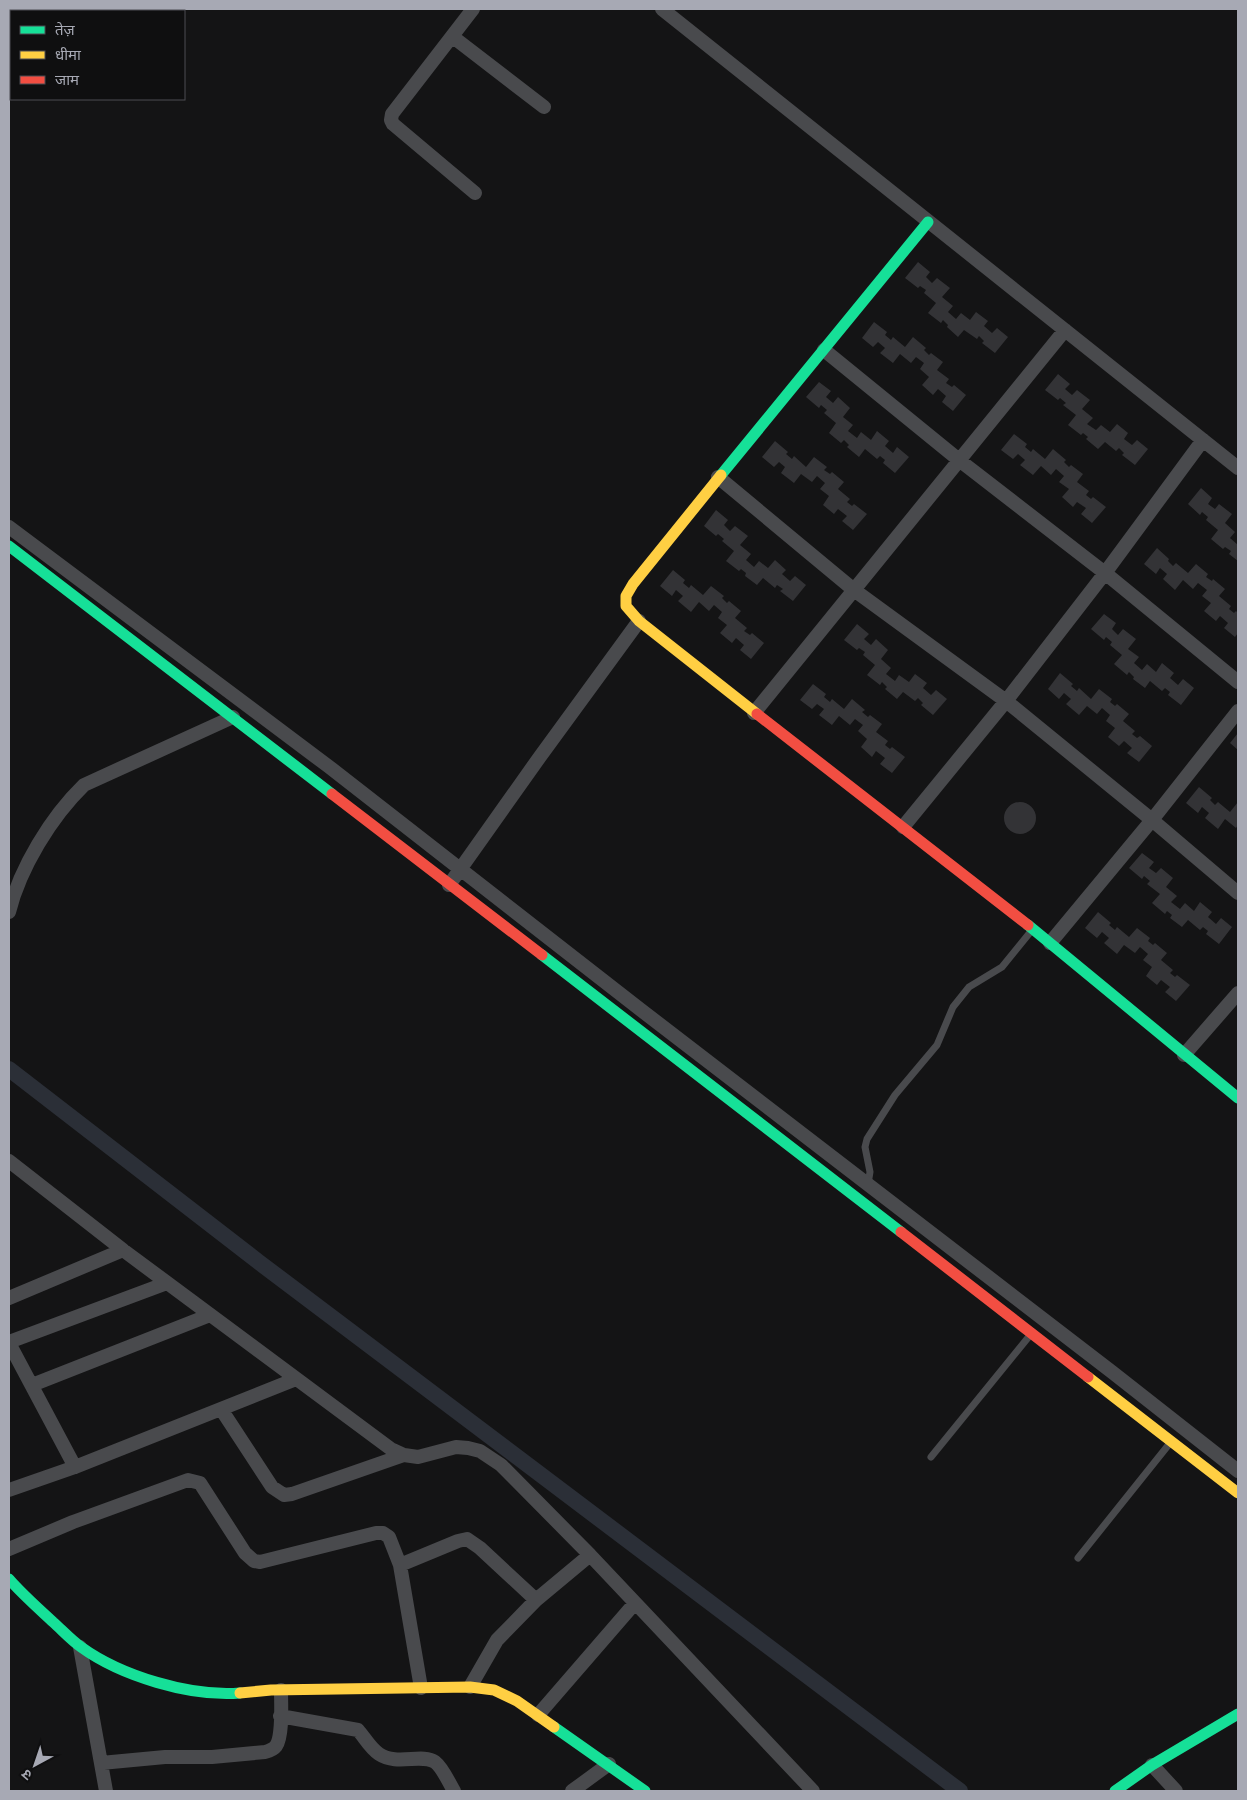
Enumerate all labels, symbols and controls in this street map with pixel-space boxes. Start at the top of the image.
legend [10,10,185,100]
text: तेज़ [55,21,76,39]
text: धीमा [55,46,82,64]
text: जाम [55,71,80,89]
north arrow [10,1740,60,1790]
text: उ [18,1765,36,1784]

